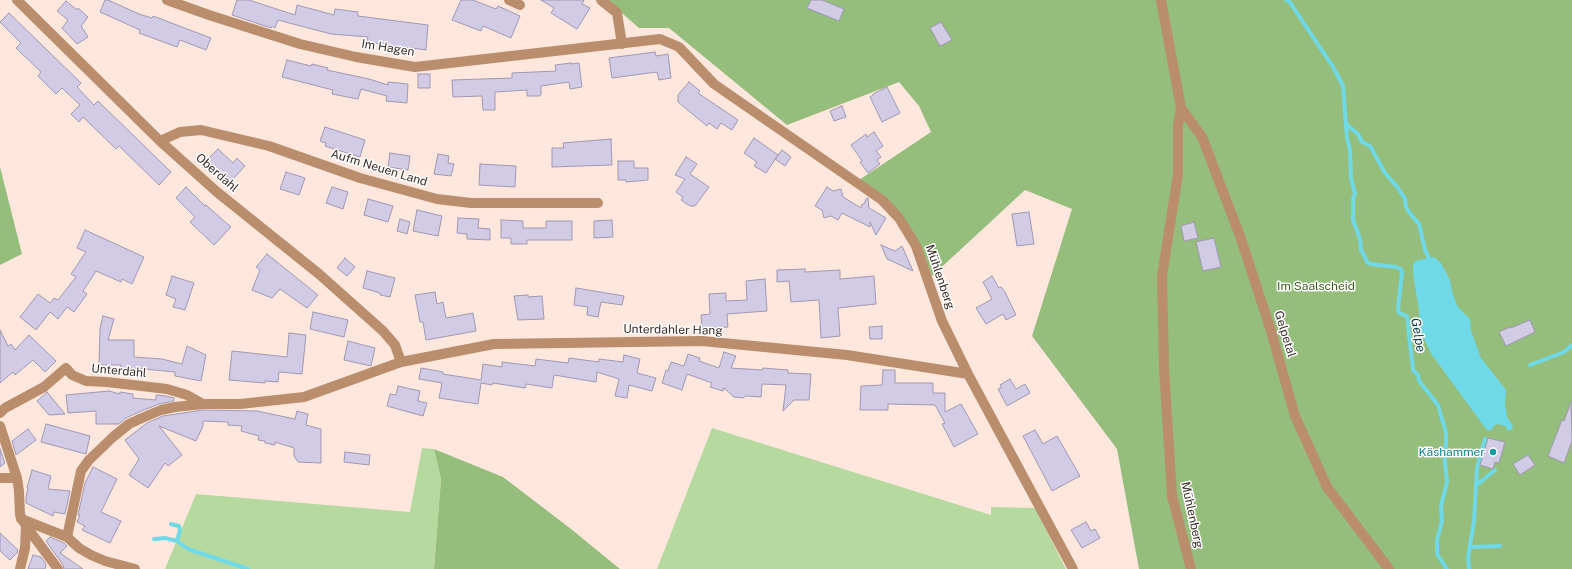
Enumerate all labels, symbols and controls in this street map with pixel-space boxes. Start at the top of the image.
street label: Im Hagen [360,37,416,59]
street label: Aufm Neuen Land [329,146,429,190]
street label: Oberdahl [193,151,241,195]
street label: Mühlenberg [922,243,958,311]
park label: Im Saalscheid [1277,279,1355,293]
street label: Gelpetal [1271,309,1299,359]
water label: Gelpe [1407,317,1429,353]
street label: Unterdahler Hang [623,322,723,338]
street label: Unterdahl [91,361,147,381]
place label: Käshammer [1418,445,1485,459]
marker: Käshammer [1488,447,1498,457]
street label: Mühlenberg [1178,480,1206,550]

